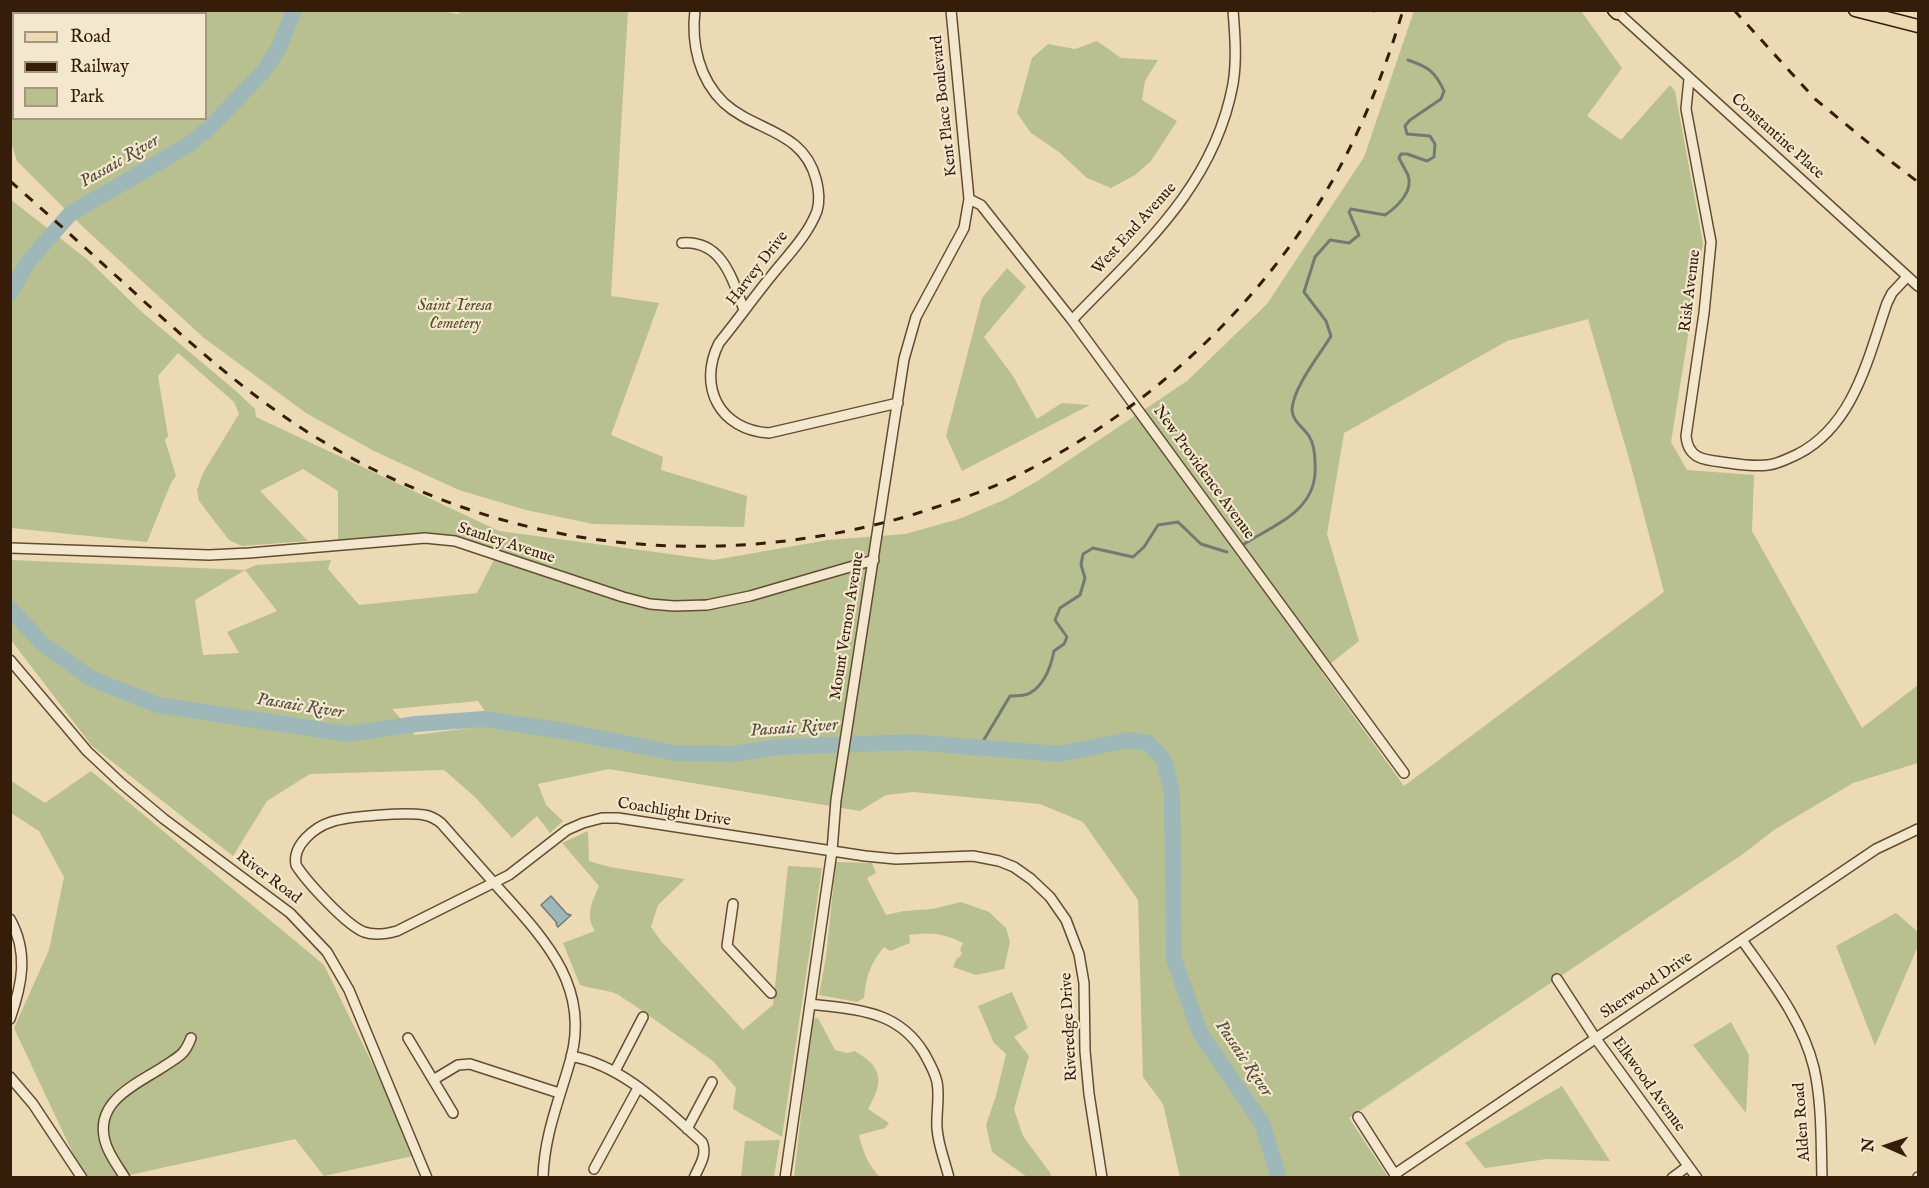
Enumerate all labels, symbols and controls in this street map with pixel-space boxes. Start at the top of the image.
legend [12,12,207,120]
text: Road [70,26,111,49]
street label: Kent Place Boulevard [928,34,962,178]
text: Railway [70,56,129,79]
text: Park [70,86,104,109]
street label: Constantine Place [1726,90,1828,184]
water label: Passaic River [77,131,163,193]
street label: West End Avenue [1089,179,1181,279]
street label: Harvey Drive [723,228,793,310]
street label: Risk Avenue [1676,249,1706,333]
park label: Saint Teresa Cemetery [418,297,492,335]
street label: New Providence Avenue [1148,402,1258,544]
street label: Stanley Avenue [455,519,557,569]
street label: Mount Vernon Avenue [827,550,869,702]
water label: Passaic River [255,689,345,725]
water label: Passaic River [749,715,839,743]
street label: Coachlight Drive [616,795,732,831]
street label: River Road [232,847,304,909]
street label: Sherwood Drive [1597,948,1697,1024]
street label: Riveredge Drive [1058,972,1082,1082]
water label: Passaic River [1209,1017,1277,1101]
street label: Elkwood Avenue [1607,1034,1689,1136]
street label: Alden Road [1791,1082,1815,1162]
north arrow [1857,1116,1917,1176]
text: N [1859,1138,1879,1152]

